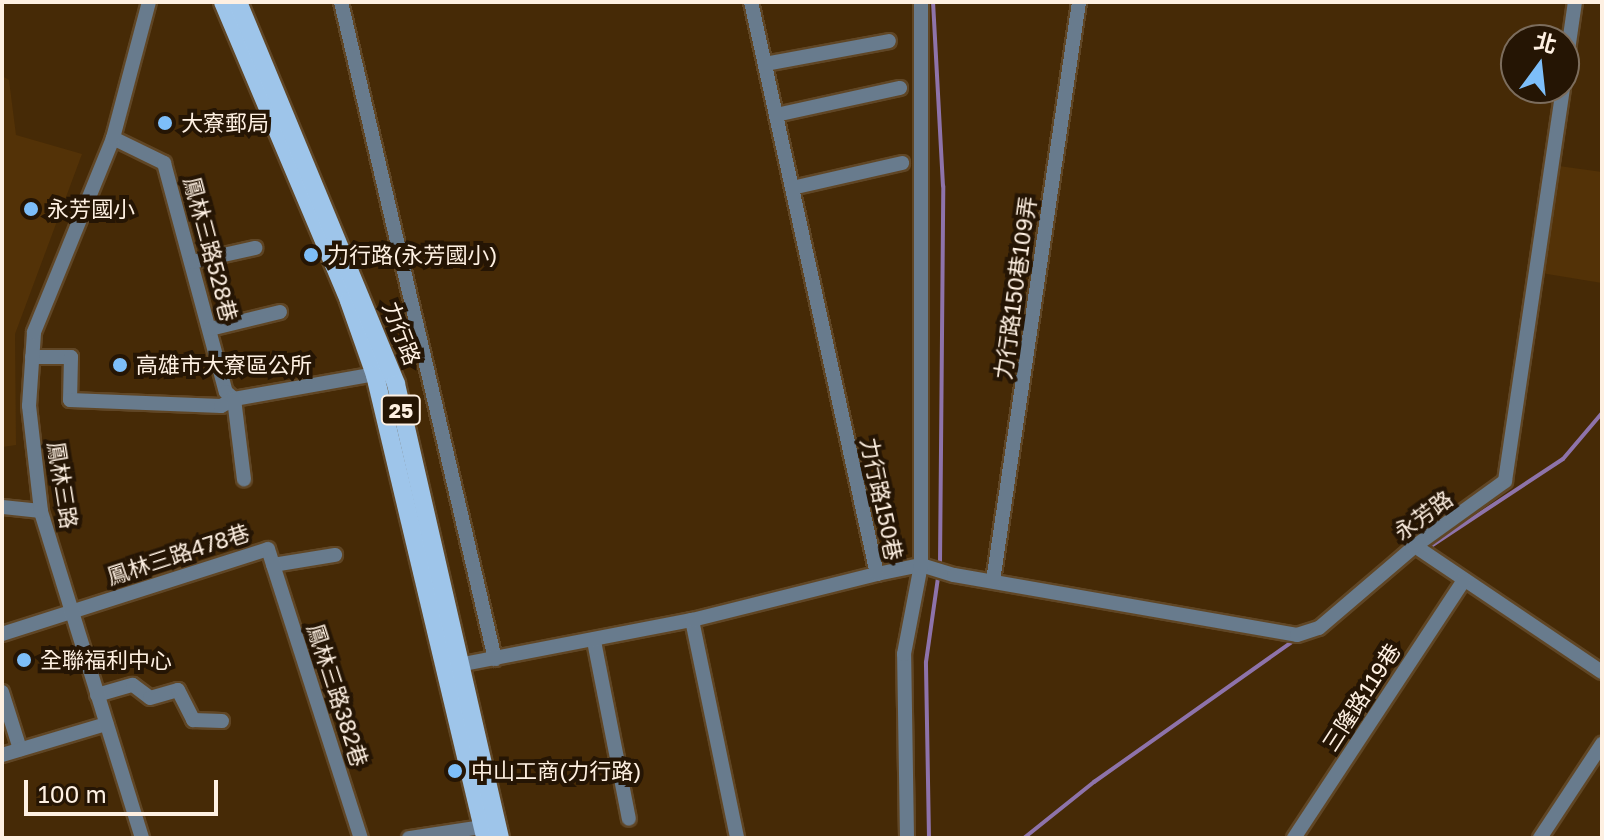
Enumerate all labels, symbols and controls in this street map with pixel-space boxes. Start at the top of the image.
north arrow [1500,24,1580,104]
text: 北 [1532,26,1560,58]
place label: 大寮郵局 [181,110,269,136]
marker: 大寮郵局 [156,114,174,132]
street label: 鳳林三路528巷 [179,174,243,324]
street label: 力行路150巷109弄 [989,195,1041,381]
place label: 永芳國小 [47,196,135,222]
marker: 永芳國小 [22,200,40,218]
place label: 力行路(永芳國小) [327,242,498,268]
marker: 力行路(永芳國小) [302,246,320,264]
street label: 力行路 [378,297,426,369]
place label: 高雄市大寮區公所 [136,352,312,378]
marker: 高雄市大寮區公所 [111,356,129,374]
road number: 25 [379,394,423,426]
street label: 力行路150巷 [856,435,908,563]
street label: 鳳林三路 [43,439,83,531]
street label: 永芳路 [1389,485,1457,545]
street label: 鳳林三路478巷 [103,519,253,589]
street label: 鳳林三路382巷 [302,620,374,770]
street label: 三隆路119巷 [1317,638,1405,756]
place label: 全聯福利中心 [40,647,172,673]
marker: 全聯福利中心 [15,651,33,669]
place label: 中山工商(力行路) [471,758,642,784]
marker: 中山工商(力行路) [446,762,464,780]
scale bar [28,764,222,814]
text: 100 m [38,779,107,808]

